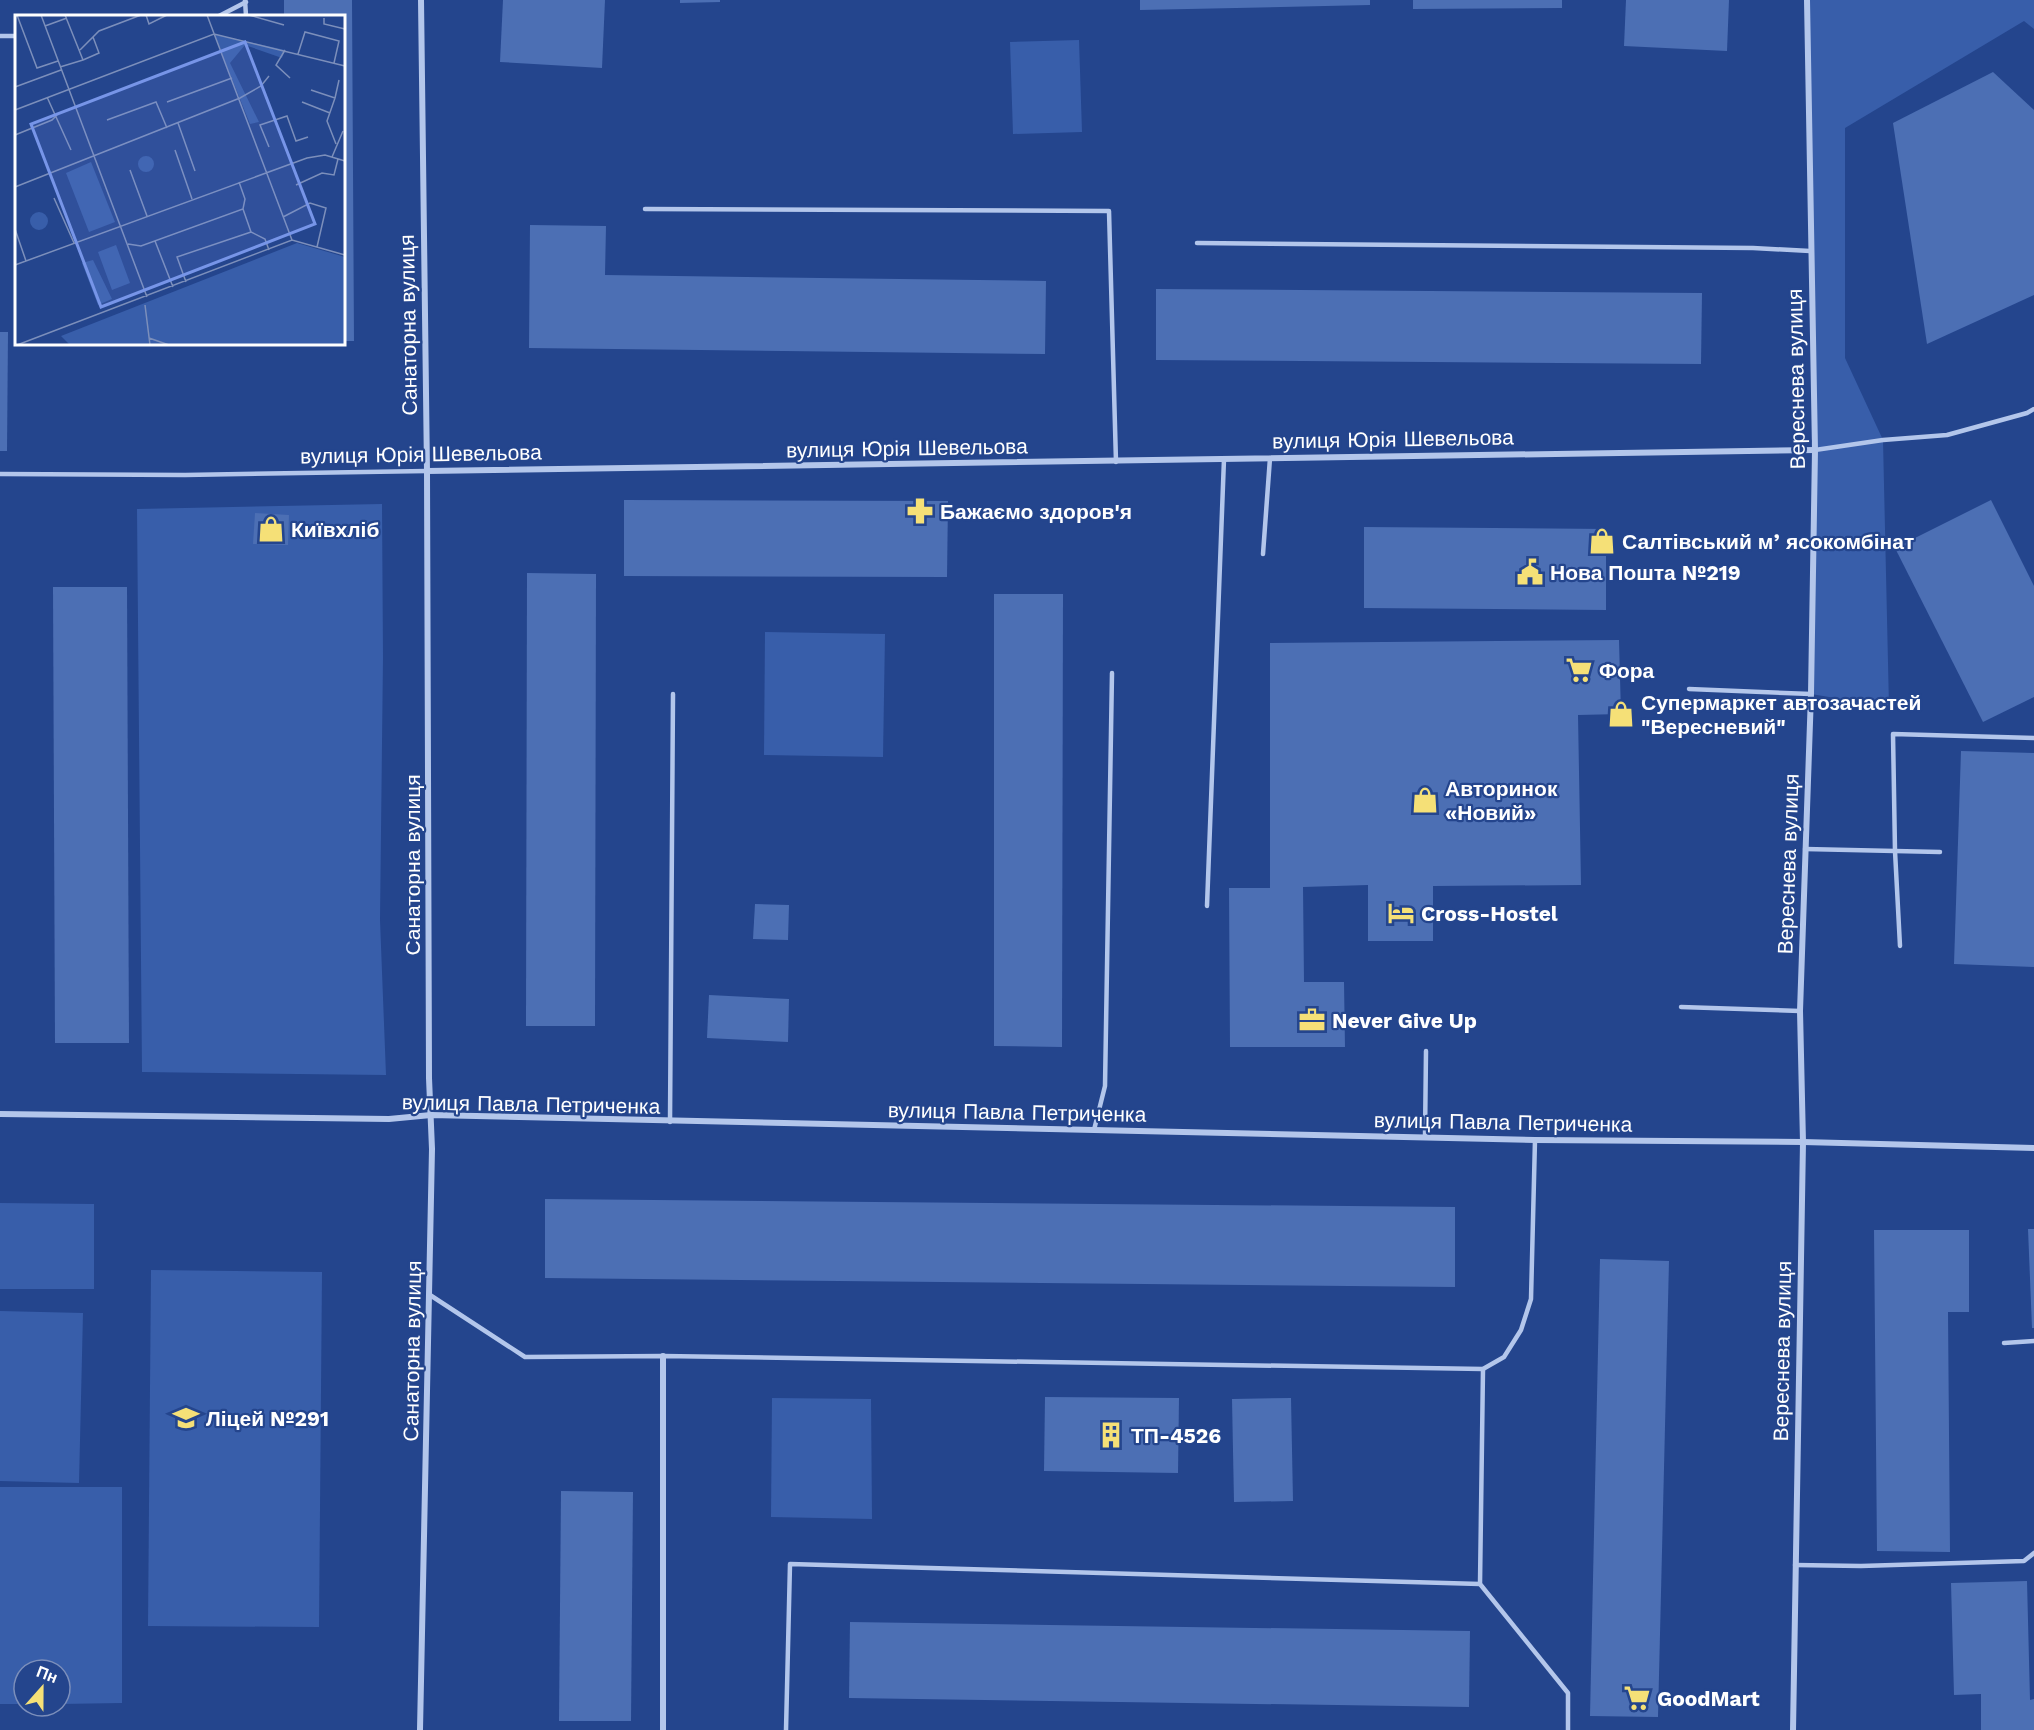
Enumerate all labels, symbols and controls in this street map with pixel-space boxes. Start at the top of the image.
inset map [15,15,345,345]
street label: Санаторна вулиця [394,234,422,416]
street label: Вереснева вулиця [1782,288,1810,470]
street label: вулиця Юрія Шевельова [1272,424,1514,454]
street label: вулиця Юрія Шевельова [786,433,1028,463]
street label: вулиця Юрія Шевельова [300,439,542,469]
pharmacy icon: Бажаємо здоров'я [905,496,935,526]
place label: Бажаємо здоров'я [940,499,1132,524]
shop icon: Київхліб [256,514,286,544]
place label: Київхліб [291,517,379,542]
shop icon: Салтівський мʼясокомбінат [1587,526,1617,556]
place label: Салтівський мʼясокомбінат [1622,529,1914,554]
public building icon: Нова Пошта №219 [1515,557,1545,587]
place label: Нова Пошта №219 [1550,560,1741,585]
supermarket icon: Фора [1564,655,1594,685]
place label: Фора [1599,658,1655,683]
place label: Супермаркет автозачастей "Вересневий" [1641,690,1921,739]
shop icon: Супермаркет автозачастей "Вересневий" [1606,699,1636,729]
street label: Вереснева вулиця [1772,773,1804,955]
street label: Санаторна вулиця [400,774,425,956]
place label: Авторинок «Новий» [1445,776,1558,825]
shop icon: Авторинок «Новий» [1410,785,1440,815]
hotel icon: Cross-Hostel [1386,898,1416,928]
place label: Cross-Hostel [1421,901,1558,926]
office icon: Never Give Up [1297,1005,1327,1035]
place label: Never Give Up [1332,1008,1477,1033]
street label: вулиця Павла Петриченка [402,1089,661,1119]
street label: вулиця Павла Петриченка [888,1097,1147,1127]
street label: вулиця Павла Петриченка [1374,1107,1633,1137]
street label: Санаторна вулиця [398,1260,426,1442]
street label: Вереснева вулиця [1768,1260,1796,1442]
school or university icon: Ліцей №291 [171,1403,201,1433]
place label: Ліцей №291 [206,1406,329,1431]
building icon: ТП-4526 [1096,1420,1126,1450]
place label: ТП-4526 [1131,1423,1221,1448]
north arrow [12,1658,72,1718]
text: Пн [34,1662,60,1687]
supermarket icon: GoodMart [1622,1683,1652,1713]
place label: GoodMart [1657,1686,1760,1711]

